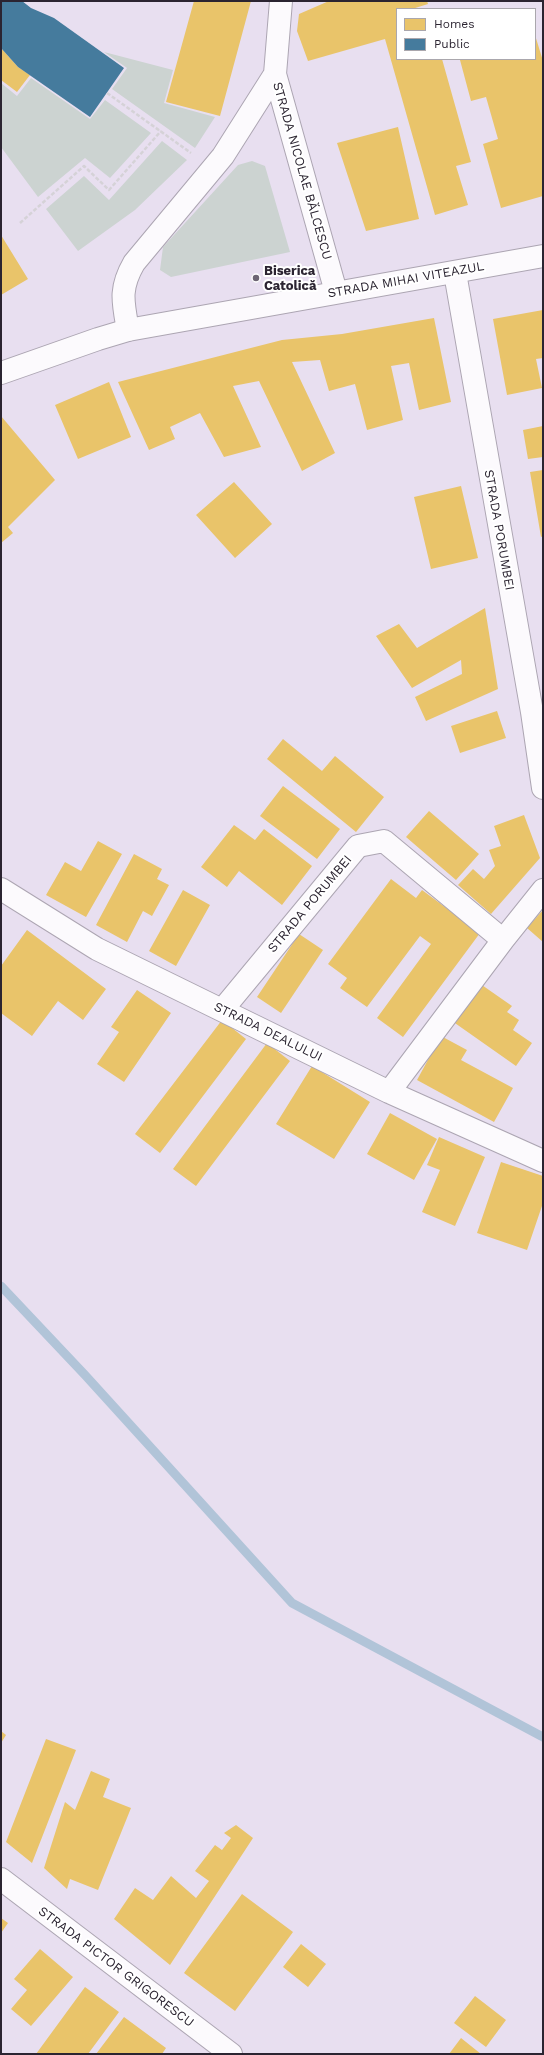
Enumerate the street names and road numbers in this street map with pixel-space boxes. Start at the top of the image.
street label: STRADA NICOLAE BĂLCESCU [269,80,335,262]
street label: STRADA MIHAI VITEAZUL [327,259,485,301]
street label: STRADA PORUMBEI [481,468,517,592]
street label: STRADA PORUMBEI [265,852,355,956]
street label: STRADA DEALULUI [211,999,325,1065]
street label: STRADA PICTOR GRIGORESCU [35,1903,197,2031]

